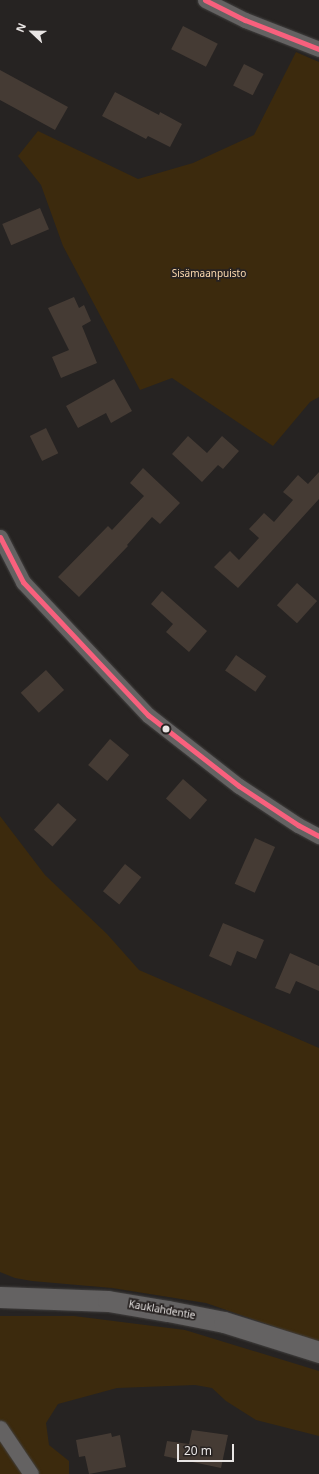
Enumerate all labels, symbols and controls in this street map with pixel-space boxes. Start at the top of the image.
north arrow [12,12,52,52]
text: N [12,20,29,34]
park label: Sisämaanpuisto [172,268,246,280]
unlabelled marker [161,724,171,734]
street label: Kauklahdentie [128,1298,196,1322]
scale bar [179,1436,236,1462]
text: 20 m [184,1442,212,1459]

